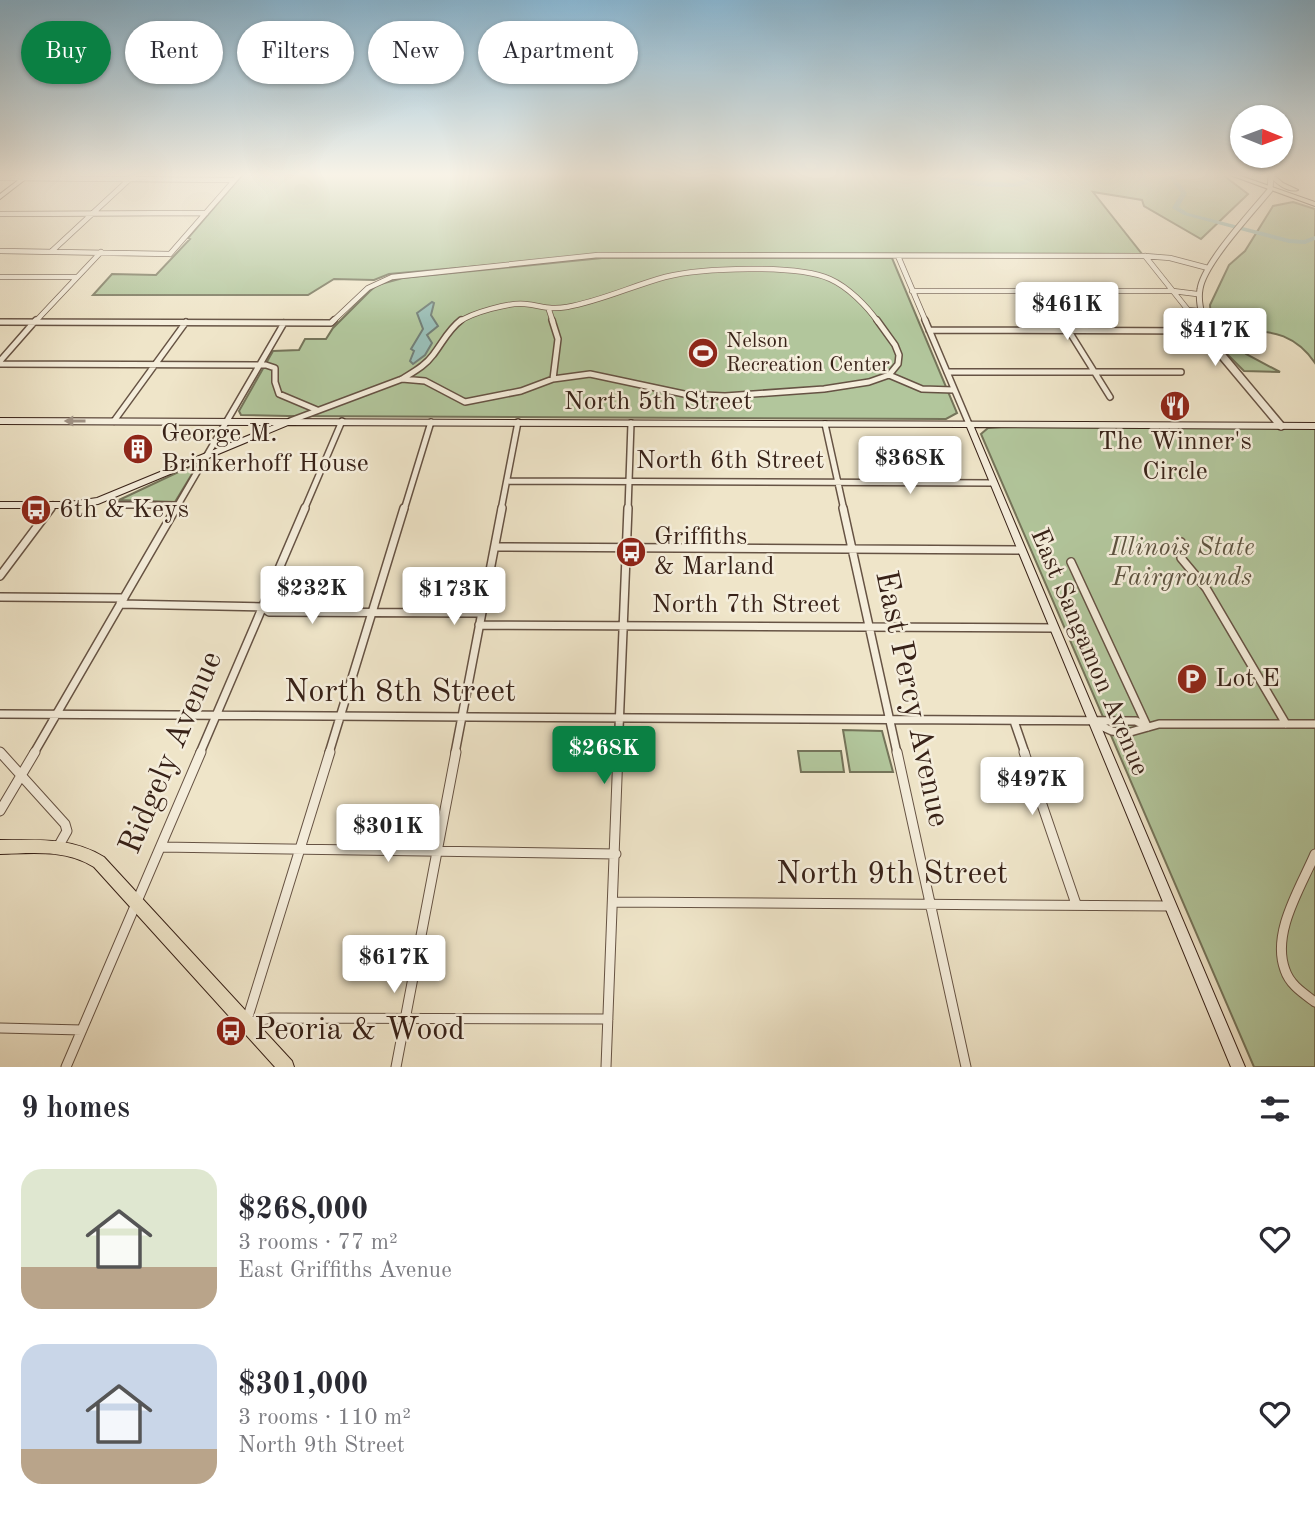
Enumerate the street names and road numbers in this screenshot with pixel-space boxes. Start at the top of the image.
street label: North 5th Street [564,389,752,415]
street label: North 6th Street [636,448,824,474]
street label: East Sangamon Avenue [1025,525,1153,779]
street label: East Percy Avenue [868,568,954,830]
street label: North 7th Street [652,592,840,618]
street label: Ridgely Avenue [115,647,229,859]
street label: North 8th Street [284,677,516,709]
street label: North 9th Street [776,859,1008,891]

